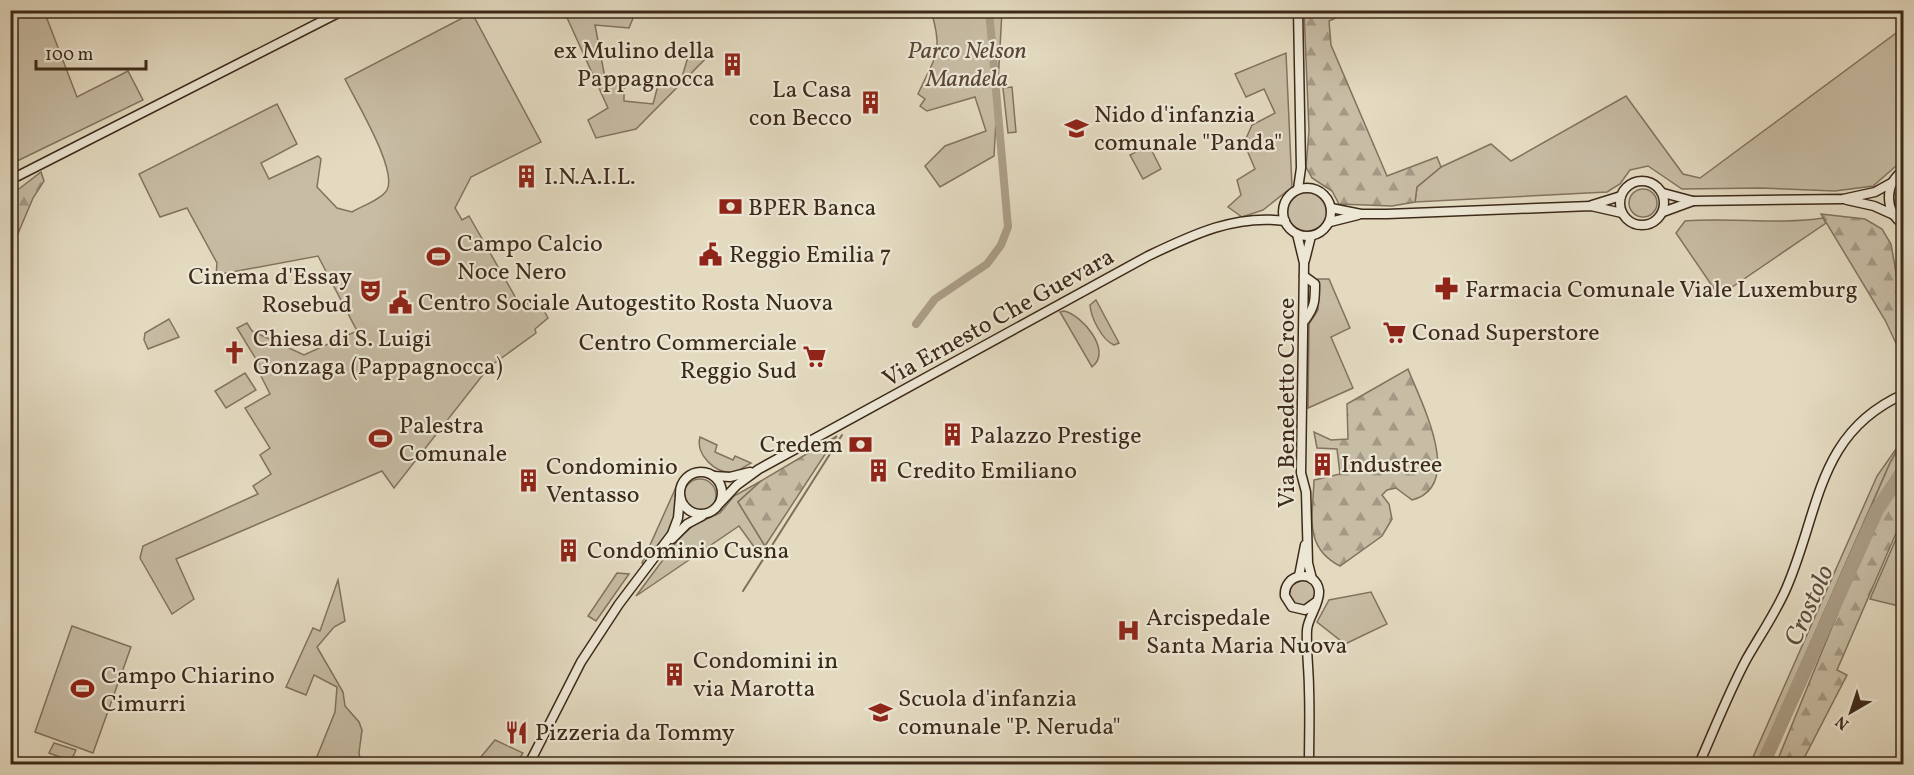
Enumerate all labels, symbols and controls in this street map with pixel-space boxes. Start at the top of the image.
scale bar [36,33,146,71]
place label: ex Mulino della Pappagnocca [553,35,715,97]
park label: Parco Nelson Mandela [907,35,1027,97]
text: 100 m [45,43,94,68]
building icon: ex Mulino della Pappagnocca [720,51,746,77]
place label: La Casa con Becco [749,74,852,136]
building icon: La Casa con Becco [857,90,883,116]
place label: Nido d'infanzia comunale "Panda" [1094,99,1282,161]
school or university icon: Nido d'infanzia comunale "Panda" [1063,115,1089,141]
place label: I.N.A.I.L. [544,161,636,195]
building icon: I.N.A.I.L. [513,163,539,189]
place label: BPER Banca [748,192,876,226]
bank icon: BPER Banca [717,194,743,220]
place label: Campo Calcio Noce Nero [457,228,603,290]
place label: Reggio Emilia 7 [729,239,891,273]
public building icon: Reggio Emilia 7 [698,241,724,267]
street label: Via Ernesto Che Guevara [877,241,1121,397]
sports icon: Campo Calcio Noce Nero [426,244,452,270]
place label: Cinema d'Essay Rosebud [188,261,352,323]
place label: Farmacia Comunale Viale Luxemburg [1465,274,1858,308]
pharmacy icon: Farmacia Comunale Viale Luxemburg [1434,276,1460,302]
theatre icon: Cinema d'Essay Rosebud [357,277,383,303]
place label: Centro Sociale Autogestito Rosta Nuova [418,287,834,321]
public building icon: Centro Sociale Autogestito Rosta Nuova [387,289,413,315]
street label: Via Benedetto Croce [1271,298,1305,508]
place label: Conad Superstore [1412,317,1600,351]
supermarket icon: Conad Superstore [1381,319,1407,345]
place label: Chiesa di S. Luigi Gonzaga (Pappagnocca) [253,323,503,385]
place label: Centro Commerciale Reggio Sud [579,327,797,389]
church icon: Chiesa di S. Luigi Gonzaga (Pappagnocca) [222,339,248,365]
supermarket icon: Centro Commerciale Reggio Sud [802,343,828,369]
place label: Palestra Comunale [399,410,507,472]
place label: Palazzo Prestige [970,420,1142,454]
building icon: Palazzo Prestige [939,422,965,448]
sports icon: Palestra Comunale [368,426,394,452]
place label: Credem [760,429,843,463]
bank icon: Credem [848,431,874,457]
place label: Industree [1341,449,1442,483]
place label: Condominio Ventasso [546,451,678,513]
building icon: Industree [1310,451,1336,477]
place label: Credito Emiliano [897,455,1077,489]
building icon: Credito Emiliano [866,457,892,483]
building icon: Condominio Ventasso [515,467,541,493]
place label: Condominio Cusna [587,535,789,569]
building icon: Condominio Cusna [556,537,582,563]
water label: Crostolo [1776,559,1844,652]
place label: Arcispedale Santa Maria Nuova [1146,602,1348,664]
hospital icon: Arcispedale Santa Maria Nuova [1115,618,1141,644]
place label: Condomini in via Marotta [693,645,838,707]
place label: Campo Chiarino Cimurri [101,660,275,722]
building icon: Condomini in via Marotta [662,661,688,687]
sports icon: Campo Chiarino Cimurri [70,676,96,702]
north arrow [1821,682,1881,742]
place label: Scuola d'infanzia comunale "P. Neruda" [898,683,1121,745]
school or university icon: Scuola d'infanzia comunale "P. Neruda" [867,699,893,725]
text: N [1831,710,1854,734]
place label: Pizzeria da Tommy [535,717,735,751]
restaurant icon: Pizzeria da Tommy [504,719,530,745]

